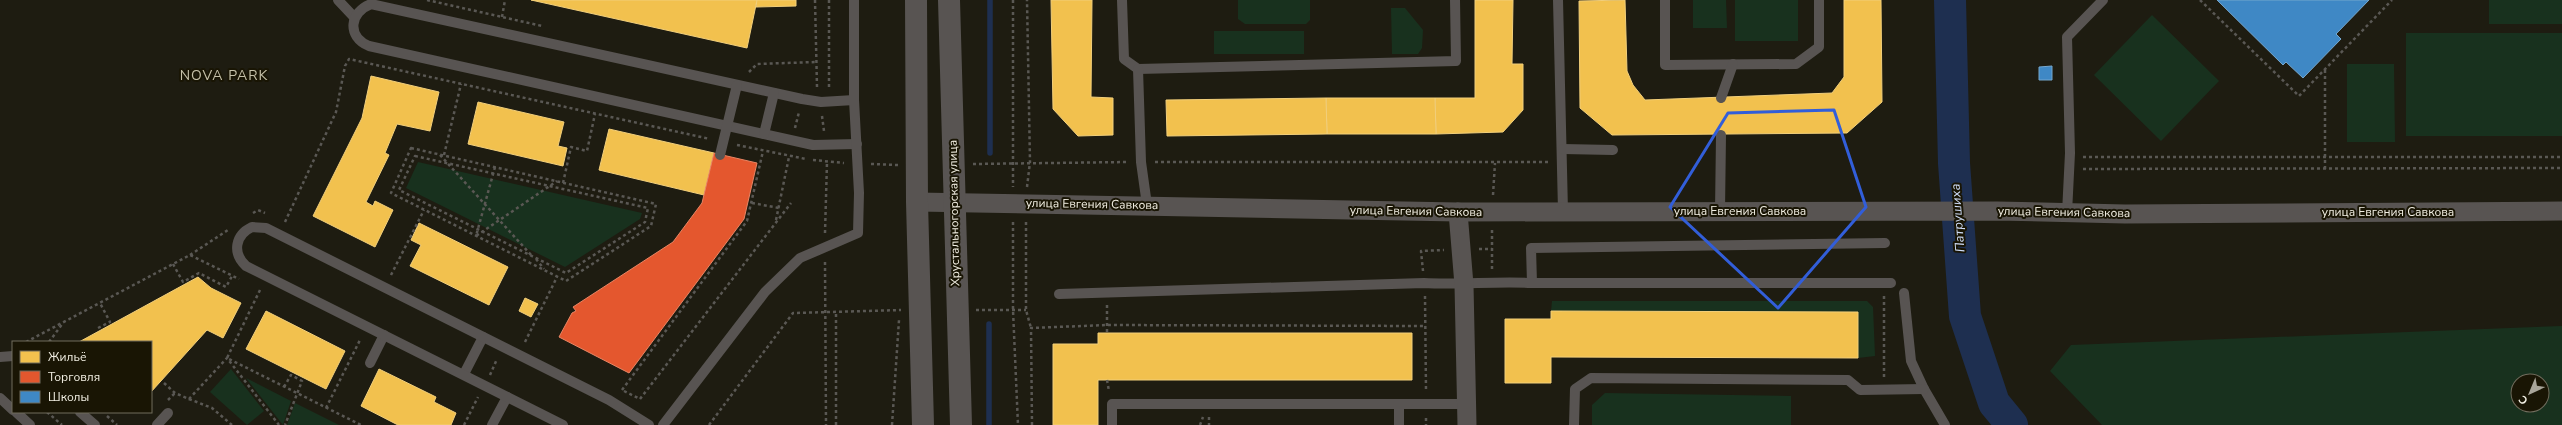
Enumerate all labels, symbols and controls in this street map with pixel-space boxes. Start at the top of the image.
district label: NOVA PARK [180,66,268,85]
street label: Хрустальногорская улица [945,140,963,286]
water label: Патрушиха [1947,183,1969,253]
street label: улица Евгения Савкова [1026,195,1158,213]
street label: улица Евгения Савкова [1350,202,1482,220]
street label: улица Евгения Савкова [1674,203,1806,219]
street label: улица Евгения Савкова [1998,203,2130,221]
street label: улица Евгения Савкова [2322,204,2454,220]
legend [12,341,152,413]
text: Жильё [48,349,86,365]
text: Торговля [48,369,100,385]
north arrow [2510,373,2550,413]
text: Школы [48,389,89,405]
text: С [2515,391,2531,408]

